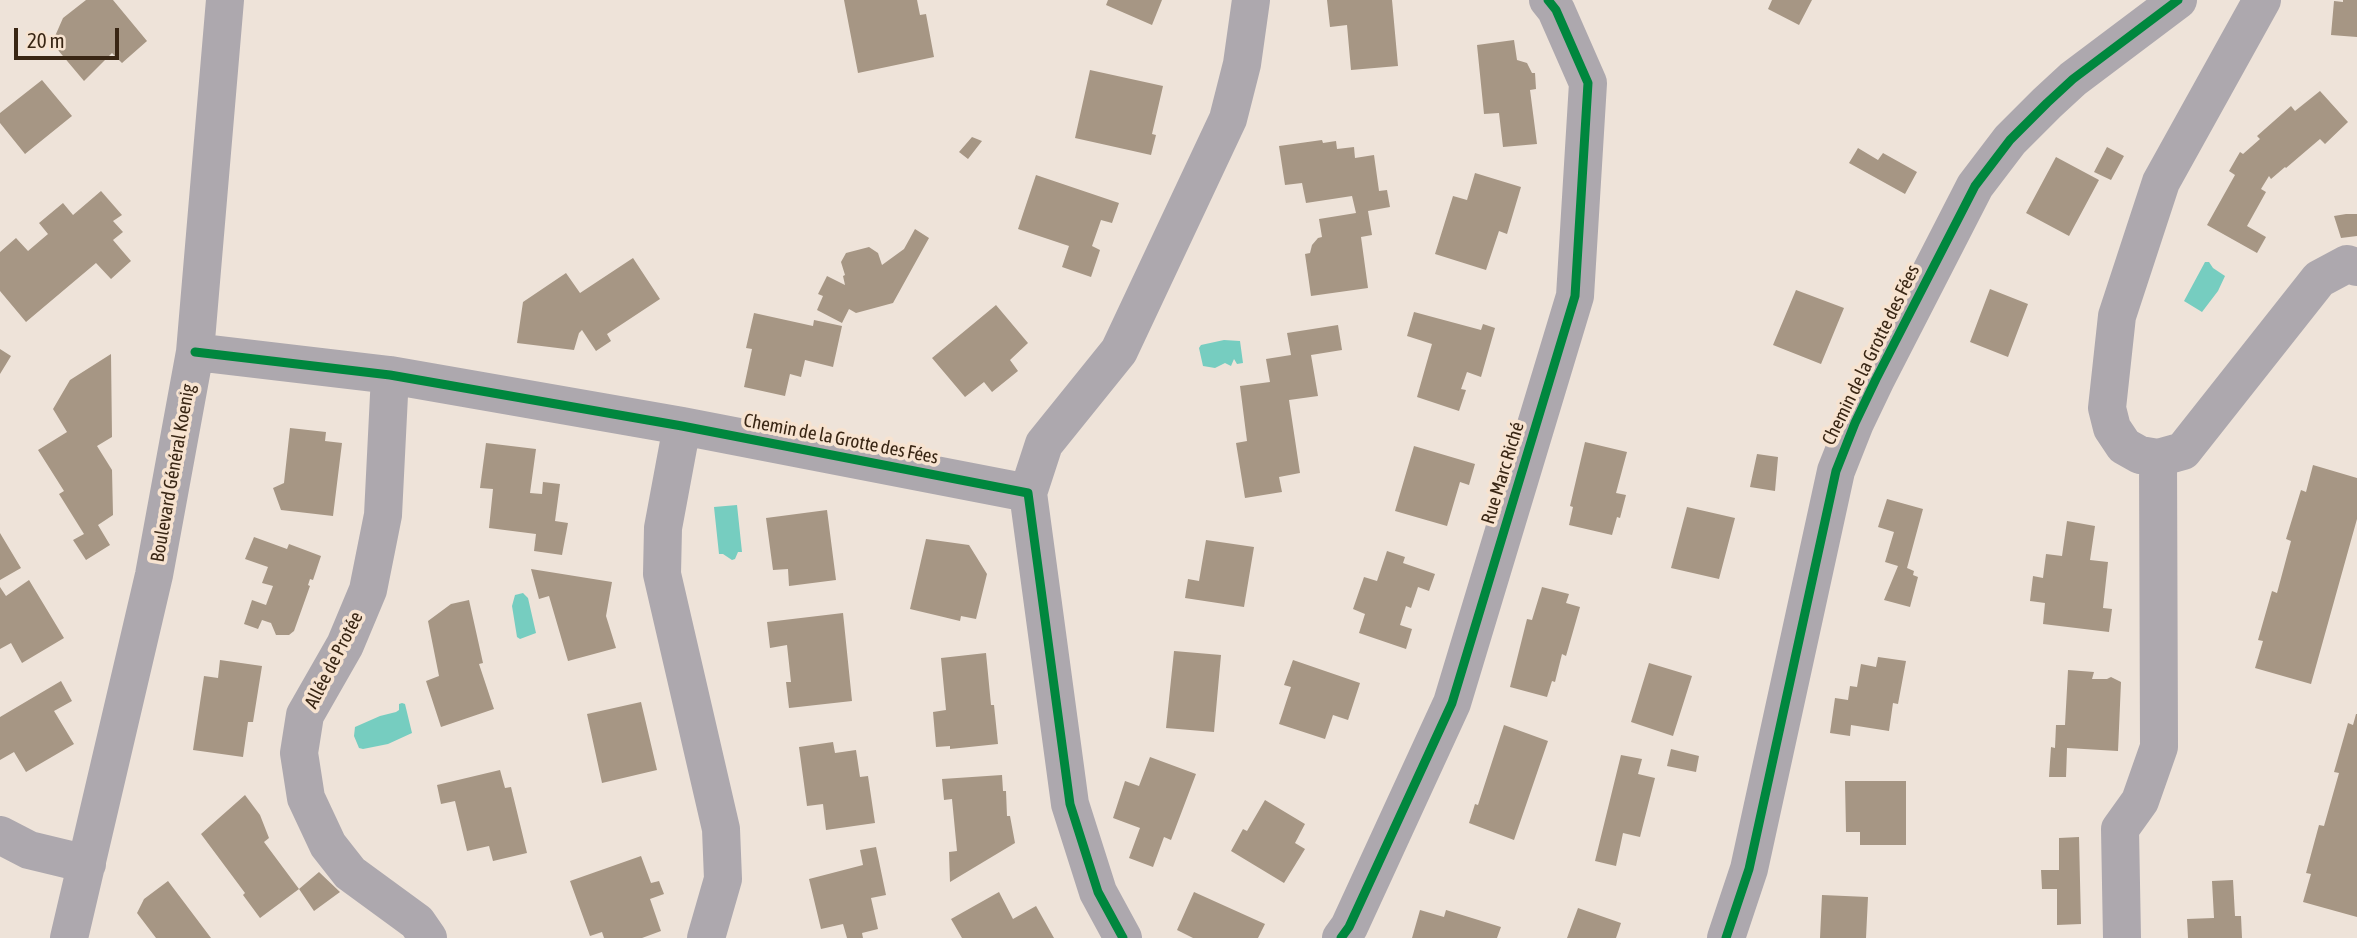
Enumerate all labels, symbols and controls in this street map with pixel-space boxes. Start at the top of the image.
scale bar [18,14,122,58]
text: 20 m [27,28,65,52]
street label: Chemin de la Grotte des Fées [1817,261,1925,449]
street label: Boulevard Général Koenig [146,382,200,564]
street label: Chemin de la Grotte des Fées [742,409,940,469]
street label: Rue Marc Riché [1477,419,1529,527]
street label: Allée de Protée [300,608,368,712]

